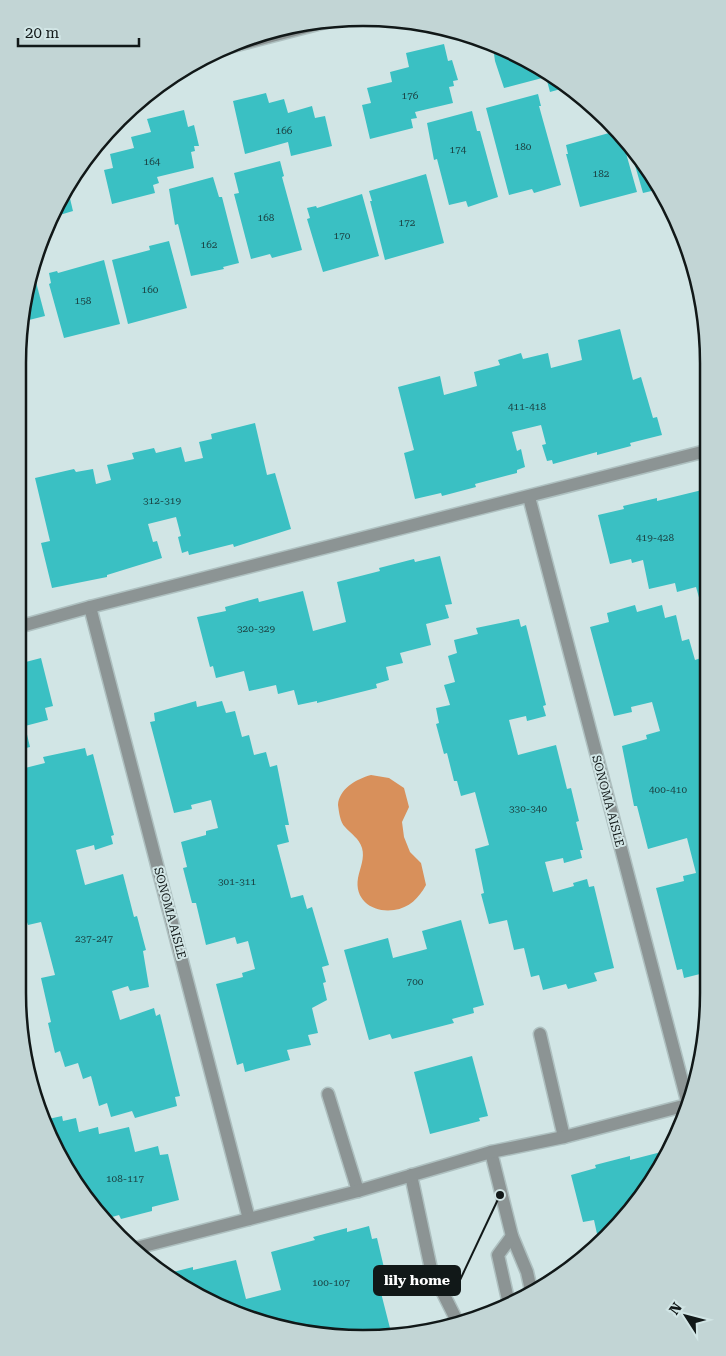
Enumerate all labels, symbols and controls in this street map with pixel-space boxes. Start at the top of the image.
scale bar [18,15,139,47]
text: 20 m [25,24,60,42]
house number: 176 [402,90,419,101]
house number: 166 [276,125,293,136]
house number: 180 [515,141,532,152]
house number: 174 [450,144,467,155]
house number: 164 [144,156,161,167]
house number: 182 [593,168,610,179]
house number: 168 [258,212,275,223]
house number: 172 [399,217,416,228]
house number: 170 [334,230,351,241]
house number: 162 [201,239,218,250]
house number: 160 [142,284,159,295]
house number: 158 [75,295,92,306]
house number: 411-418 [508,401,546,412]
house number: 312-319 [143,495,181,506]
house number: 419-428 [636,532,674,543]
house number: 320-329 [237,623,275,634]
street label: SONOMA AISLE [589,754,627,848]
house number: 400-410 [649,784,687,795]
house number: 330-340 [509,803,547,814]
street label: SONOMA AISLE [151,866,189,960]
house number: 301-311 [218,876,256,887]
house number: 237-247 [75,933,113,944]
house number: 700 [407,976,424,987]
house number: 108-117 [106,1173,144,1184]
callout: lily home [374,1266,460,1295]
text: lily home [384,1272,450,1288]
house number: 100-107 [312,1277,350,1288]
north arrow [661,1291,711,1341]
text: N [666,1299,685,1317]

